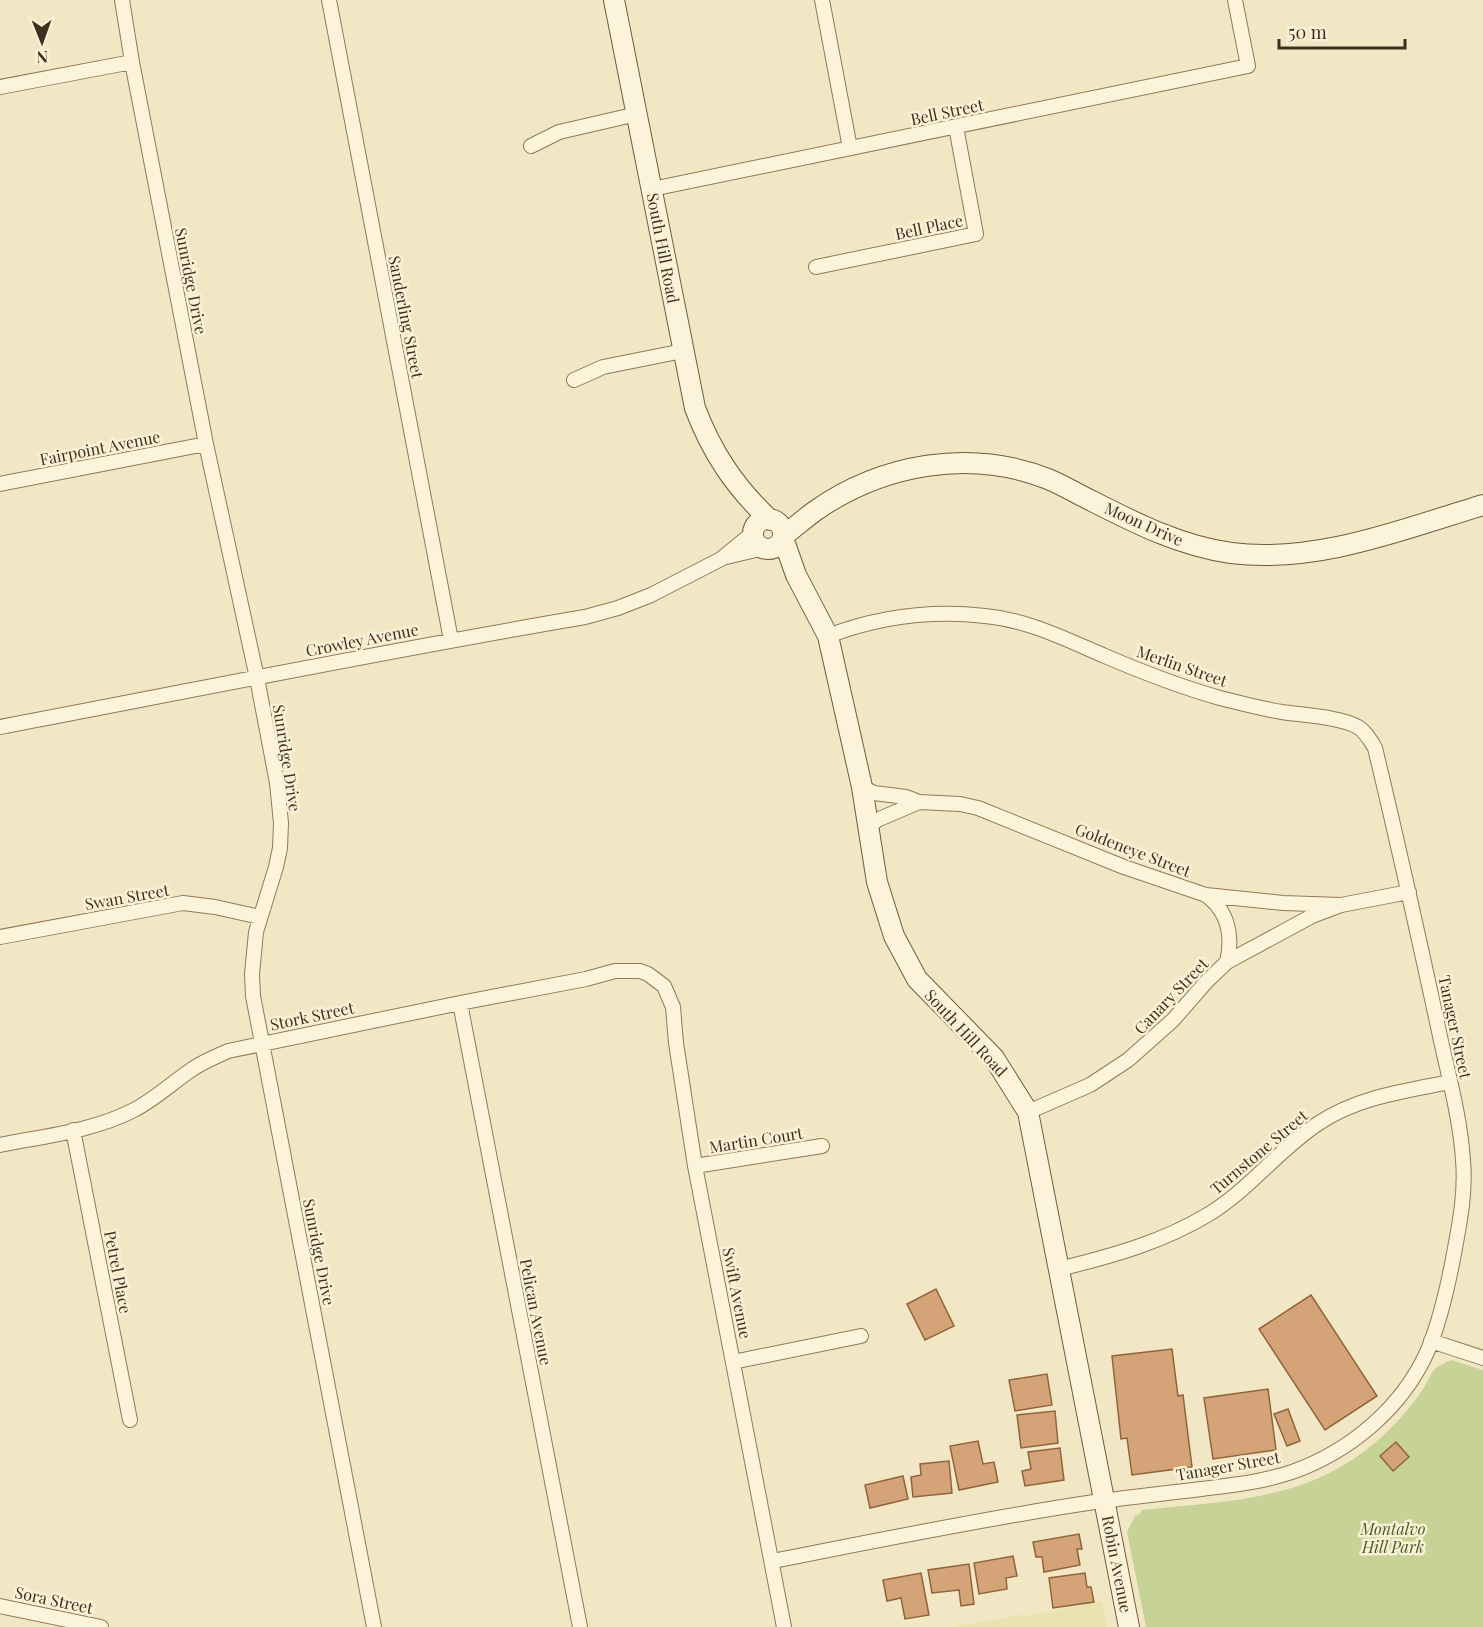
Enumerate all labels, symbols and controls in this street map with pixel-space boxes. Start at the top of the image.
north arrow [12,12,72,72]
scale bar [1279,12,1405,50]
text: 50 m [1288,20,1327,44]
text: N [36,47,48,68]
street label: Bell Street [908,93,986,129]
street label: South Hill Road [642,191,684,305]
street label: Bell Place [893,209,965,244]
street label: Sunridge Drive [171,226,212,336]
street label: Sanderling Street [384,254,429,380]
street label: Fairpoint Avenue [38,426,162,470]
street label: Moon Drive [1102,497,1187,550]
street label: Crowley Avenue [304,618,420,661]
street label: Merlin Street [1134,640,1230,691]
street label: Sunridge Drive [269,703,306,813]
street label: Goldeneye Street [1072,818,1194,881]
street label: Swan Street [83,879,171,914]
street label: Canary Street [1129,953,1213,1038]
street label: Tanager Street [1434,973,1477,1081]
street label: South Hill Road [920,985,1012,1081]
street label: Stork Street [268,996,356,1035]
street label: Turnstone Street [1206,1104,1312,1199]
street label: Martin Court [708,1122,805,1157]
street label: Sunridge Drive [299,1197,340,1307]
street label: Petrel Place [100,1229,137,1315]
street label: Swift Avenue [718,1245,757,1340]
street label: Pelican Avenue [516,1257,557,1367]
street label: Tanager Street [1174,1446,1282,1485]
street label: Robin Avenue [1098,1513,1137,1614]
park label: Montalvo Hill Park [1359,1518,1426,1557]
street label: Sora Street [13,1581,95,1618]

